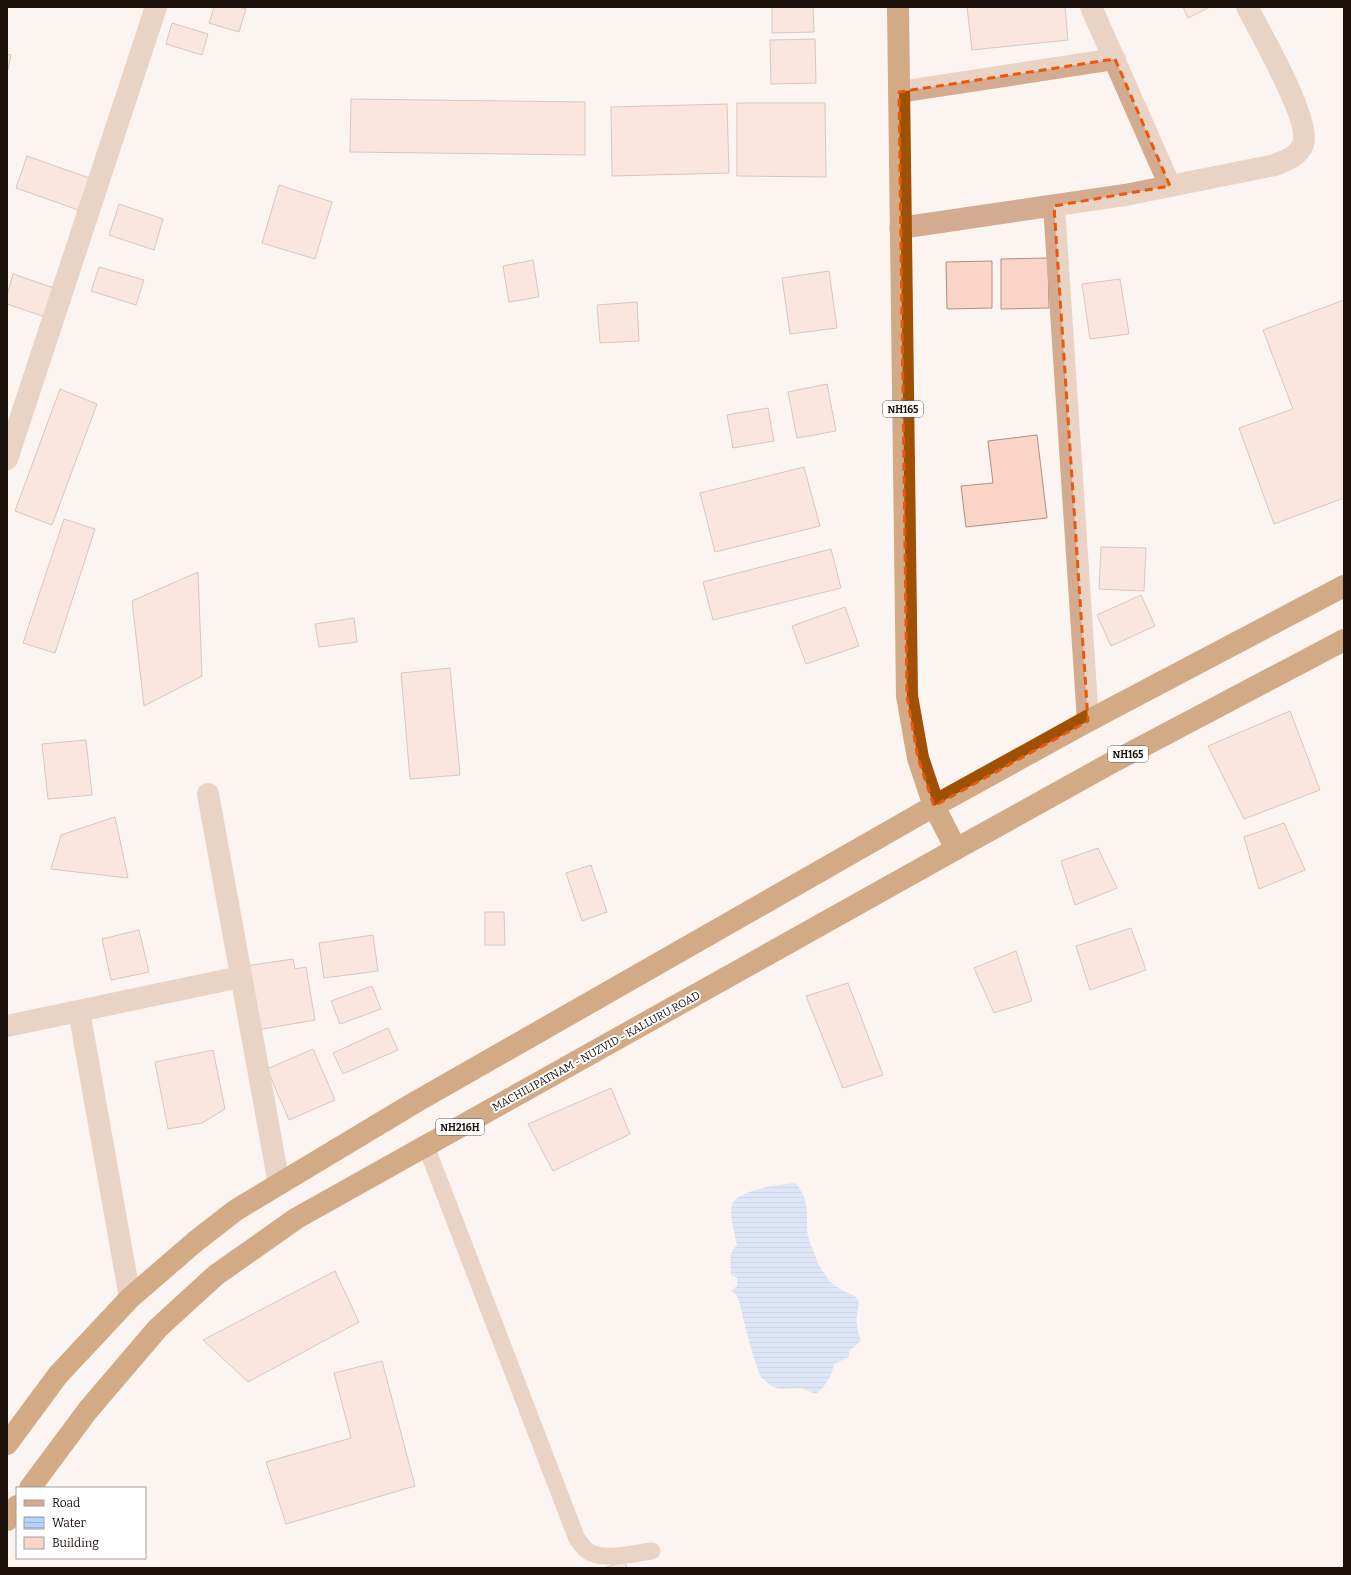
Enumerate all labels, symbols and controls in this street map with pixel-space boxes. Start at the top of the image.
road number: NH165 [883,401,923,417]
road number: NH165 [1108,746,1148,762]
street label: MACHILIPATNAM - NUZVID - KALLURU ROAD [490,989,702,1114]
road number: NH216H [436,1119,484,1135]
legend [16,1487,146,1559]
text: Road [52,1496,80,1510]
text: Water [52,1516,87,1530]
text: Building [52,1536,99,1550]

